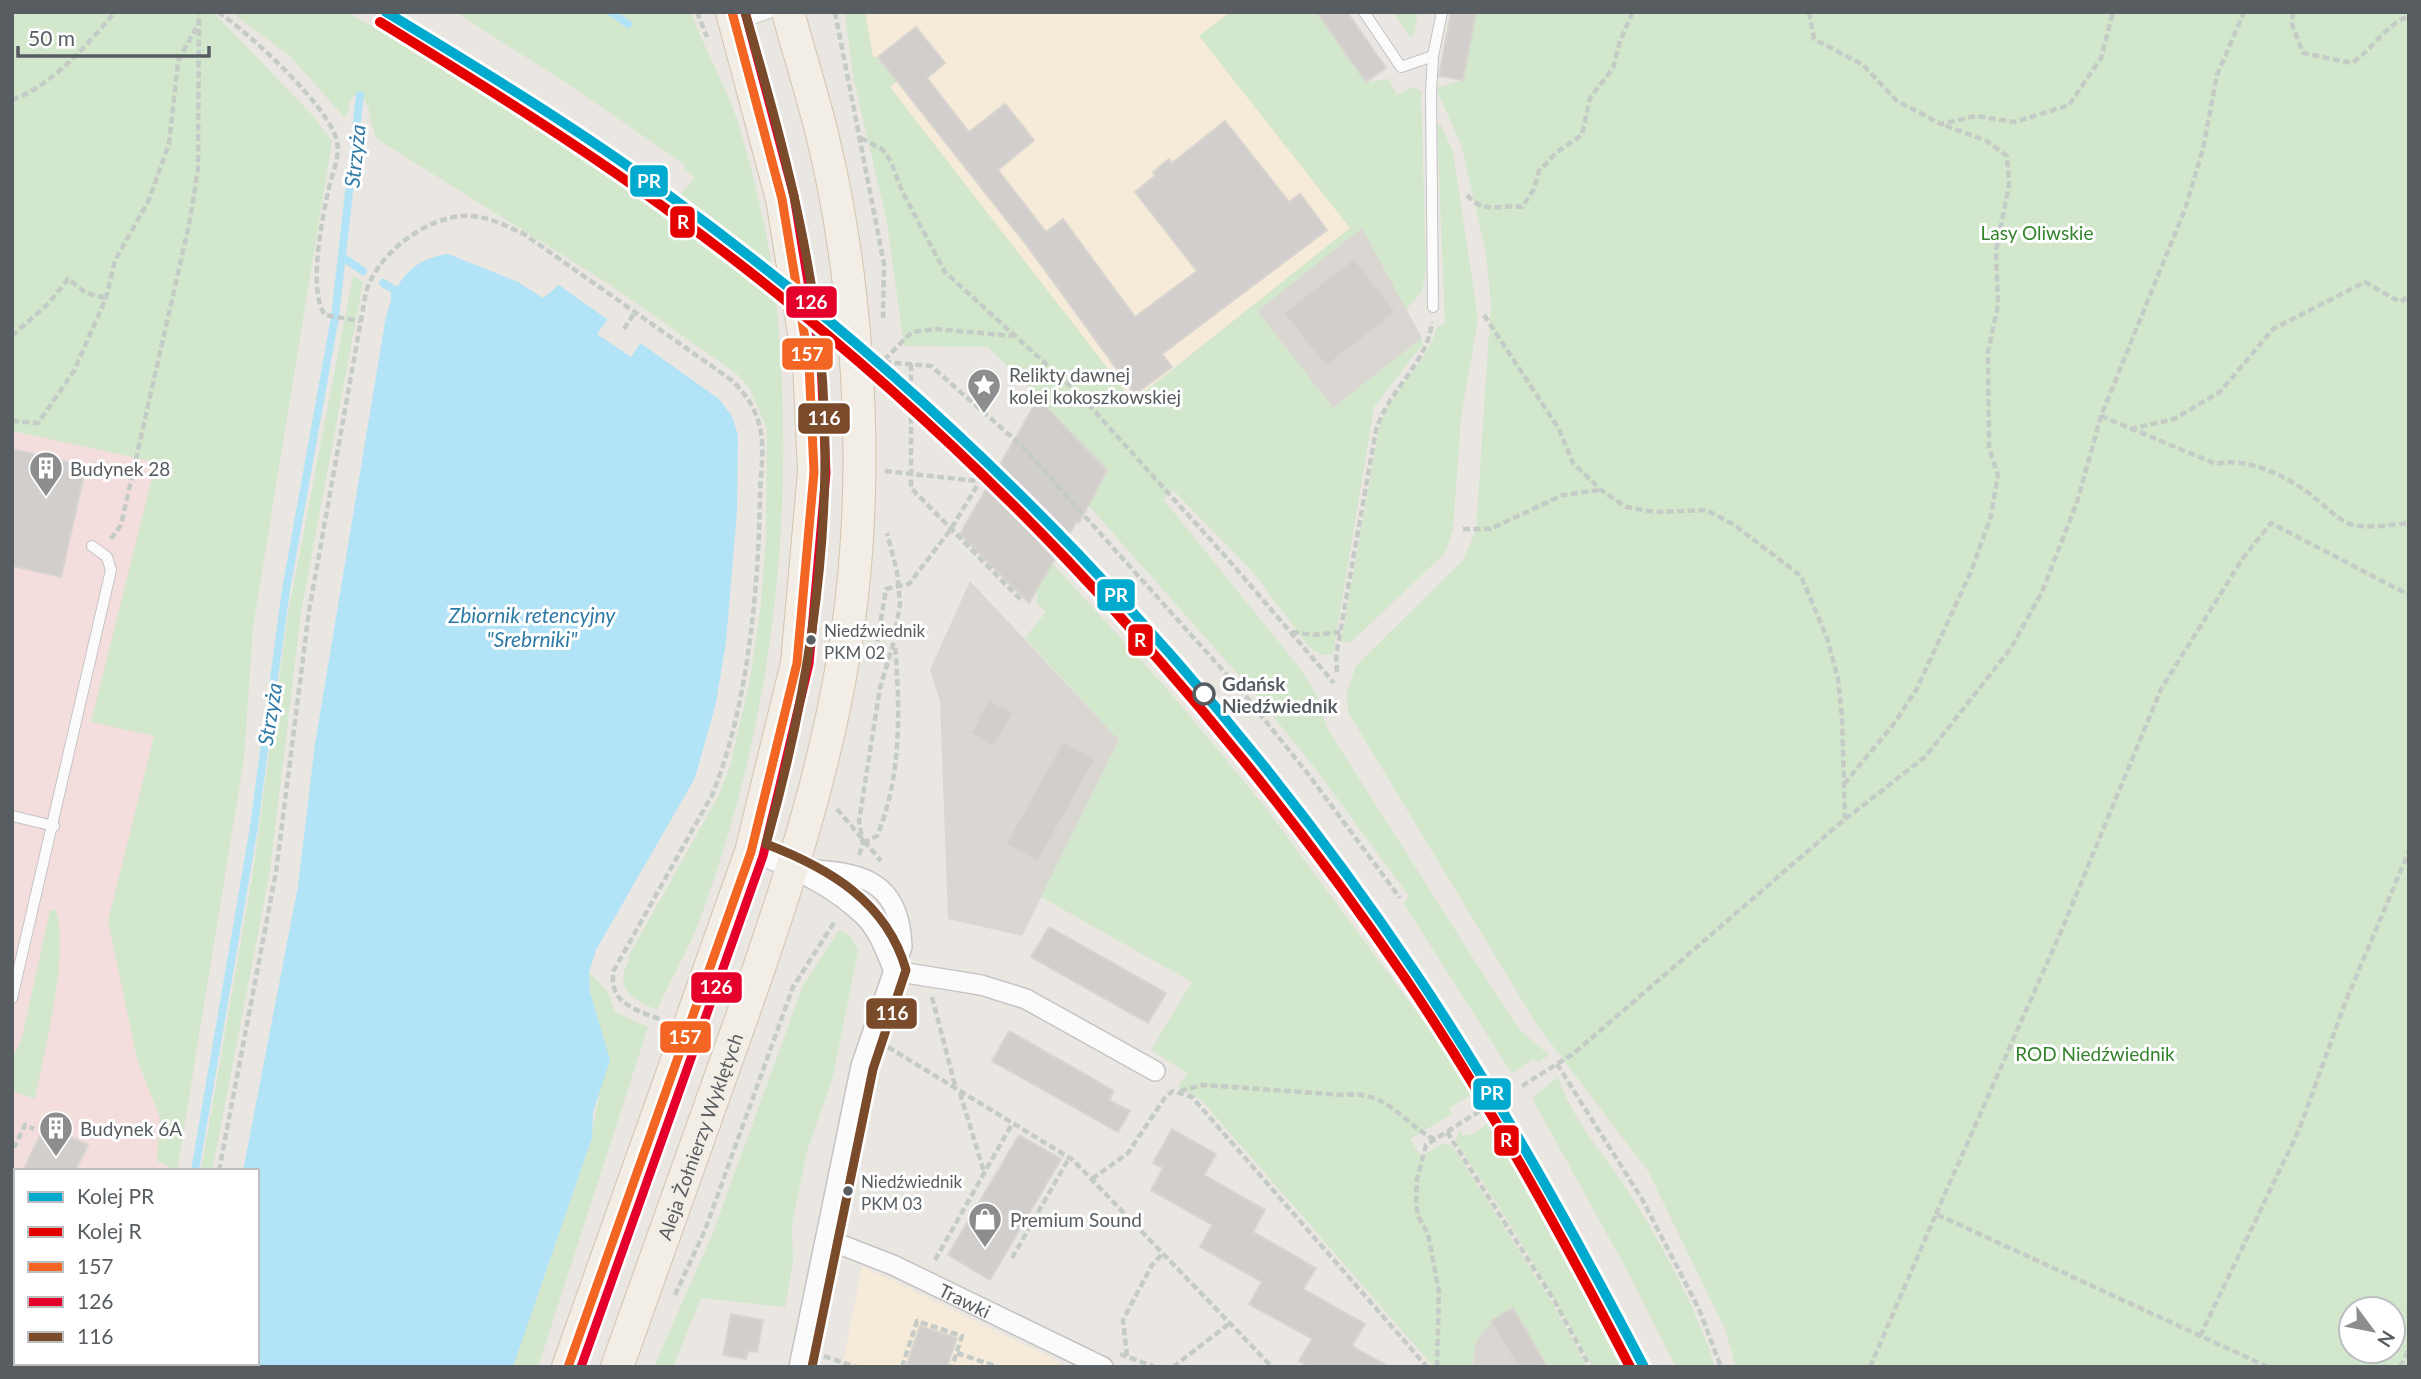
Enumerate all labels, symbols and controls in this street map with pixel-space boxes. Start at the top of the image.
scale bar [18,14,208,58]
text: 50 m [28,25,75,50]
water label: Strzyża [338,123,370,189]
line badge: PR [629,164,669,198]
text: PR [637,169,662,192]
line badge: R [669,205,696,239]
text: R [677,210,690,233]
park label: Lasy Oliwskie [1981,221,2093,244]
line badge: 126 [785,285,838,319]
text: 126 [794,290,828,313]
line badge: 157 [781,337,834,371]
text: 157 [790,342,824,365]
place label: Relikty dawnej kolei kokoszkowskiej [1009,363,1181,408]
place icon: Relikty dawnej kolei kokoszkowskiej [965,366,1003,415]
line badge: 116 [797,402,851,435]
text: 116 [807,406,841,429]
building icon: Budynek 28 [27,449,65,498]
place label: Budynek 28 [70,457,170,480]
line badge: PR [1096,578,1136,612]
text: PR [1104,583,1129,606]
water label: Zbiornik retencyjny "Srebrniki" [448,602,616,651]
place label: Niedźwiednik PKM 02 [824,620,926,663]
line badge: R [1127,623,1154,657]
text: R [1134,628,1147,651]
marker: Niedźwiednik PKM 02 [804,633,818,647]
place label: Gdańsk Niedźwiednik [1222,672,1339,717]
water label: Strzyża [252,681,286,747]
marker: Gdańsk Niedźwiednik [1193,683,1215,705]
line badge: 126 [690,971,743,1004]
text: 126 [699,975,733,998]
line badge: 116 [865,997,918,1030]
text: 116 [875,1001,909,1024]
line badge: 157 [659,1020,712,1054]
text: 157 [668,1025,702,1048]
street label: Aleja Żołnierzy Wyklętych [652,1030,747,1243]
park label: ROD Niedźwiednik [2015,1042,2175,1065]
line badge: PR [1472,1077,1512,1111]
text: PR [1480,1081,1505,1104]
building icon: Budynek 6A [37,1109,75,1158]
place label: Budynek 6A [80,1117,182,1140]
line badge: R [1493,1124,1520,1157]
text: R [1500,1128,1513,1151]
legend [14,1169,259,1365]
place label: Niedźwiednik PKM 03 [861,1171,963,1214]
text: Kolej PR [77,1183,155,1208]
marker: Niedźwiednik PKM 03 [841,1184,855,1198]
shop icon: Premium Sound [966,1200,1004,1249]
place label: Premium Sound [1010,1208,1142,1231]
text: Kolej R [77,1218,142,1243]
text: 157 [77,1253,114,1278]
street label: Trawki [936,1278,995,1322]
text: 126 [77,1288,114,1313]
north arrow [2337,1295,2407,1365]
text: 116 [77,1323,114,1348]
text: N [2373,1327,2400,1352]

